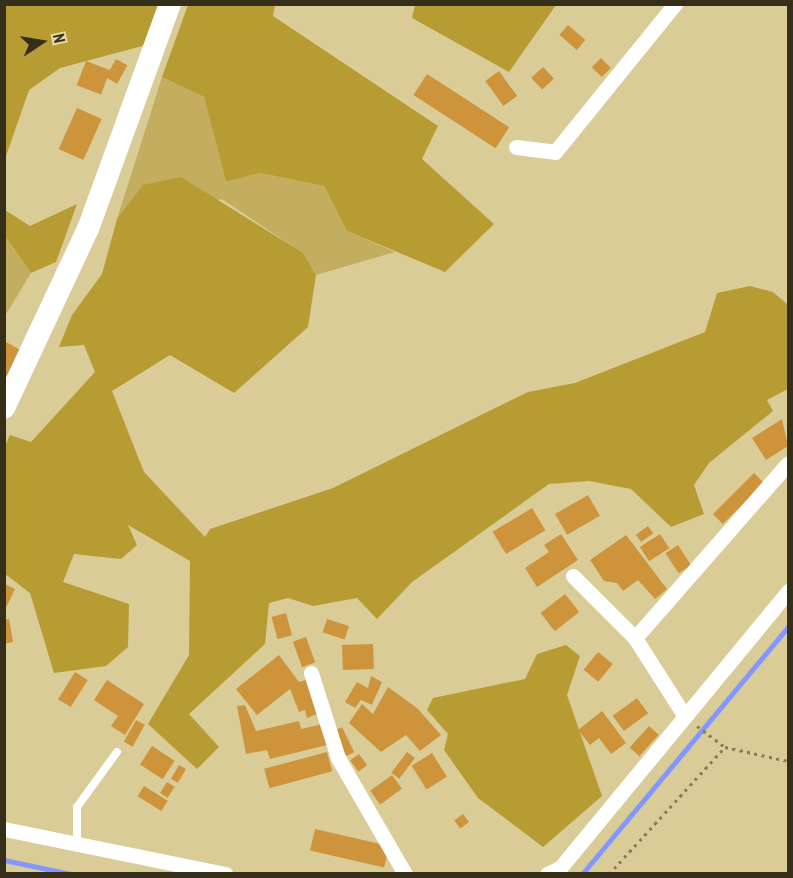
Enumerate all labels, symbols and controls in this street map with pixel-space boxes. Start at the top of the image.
north arrow [12,12,72,72]
text: N [49,32,70,45]

